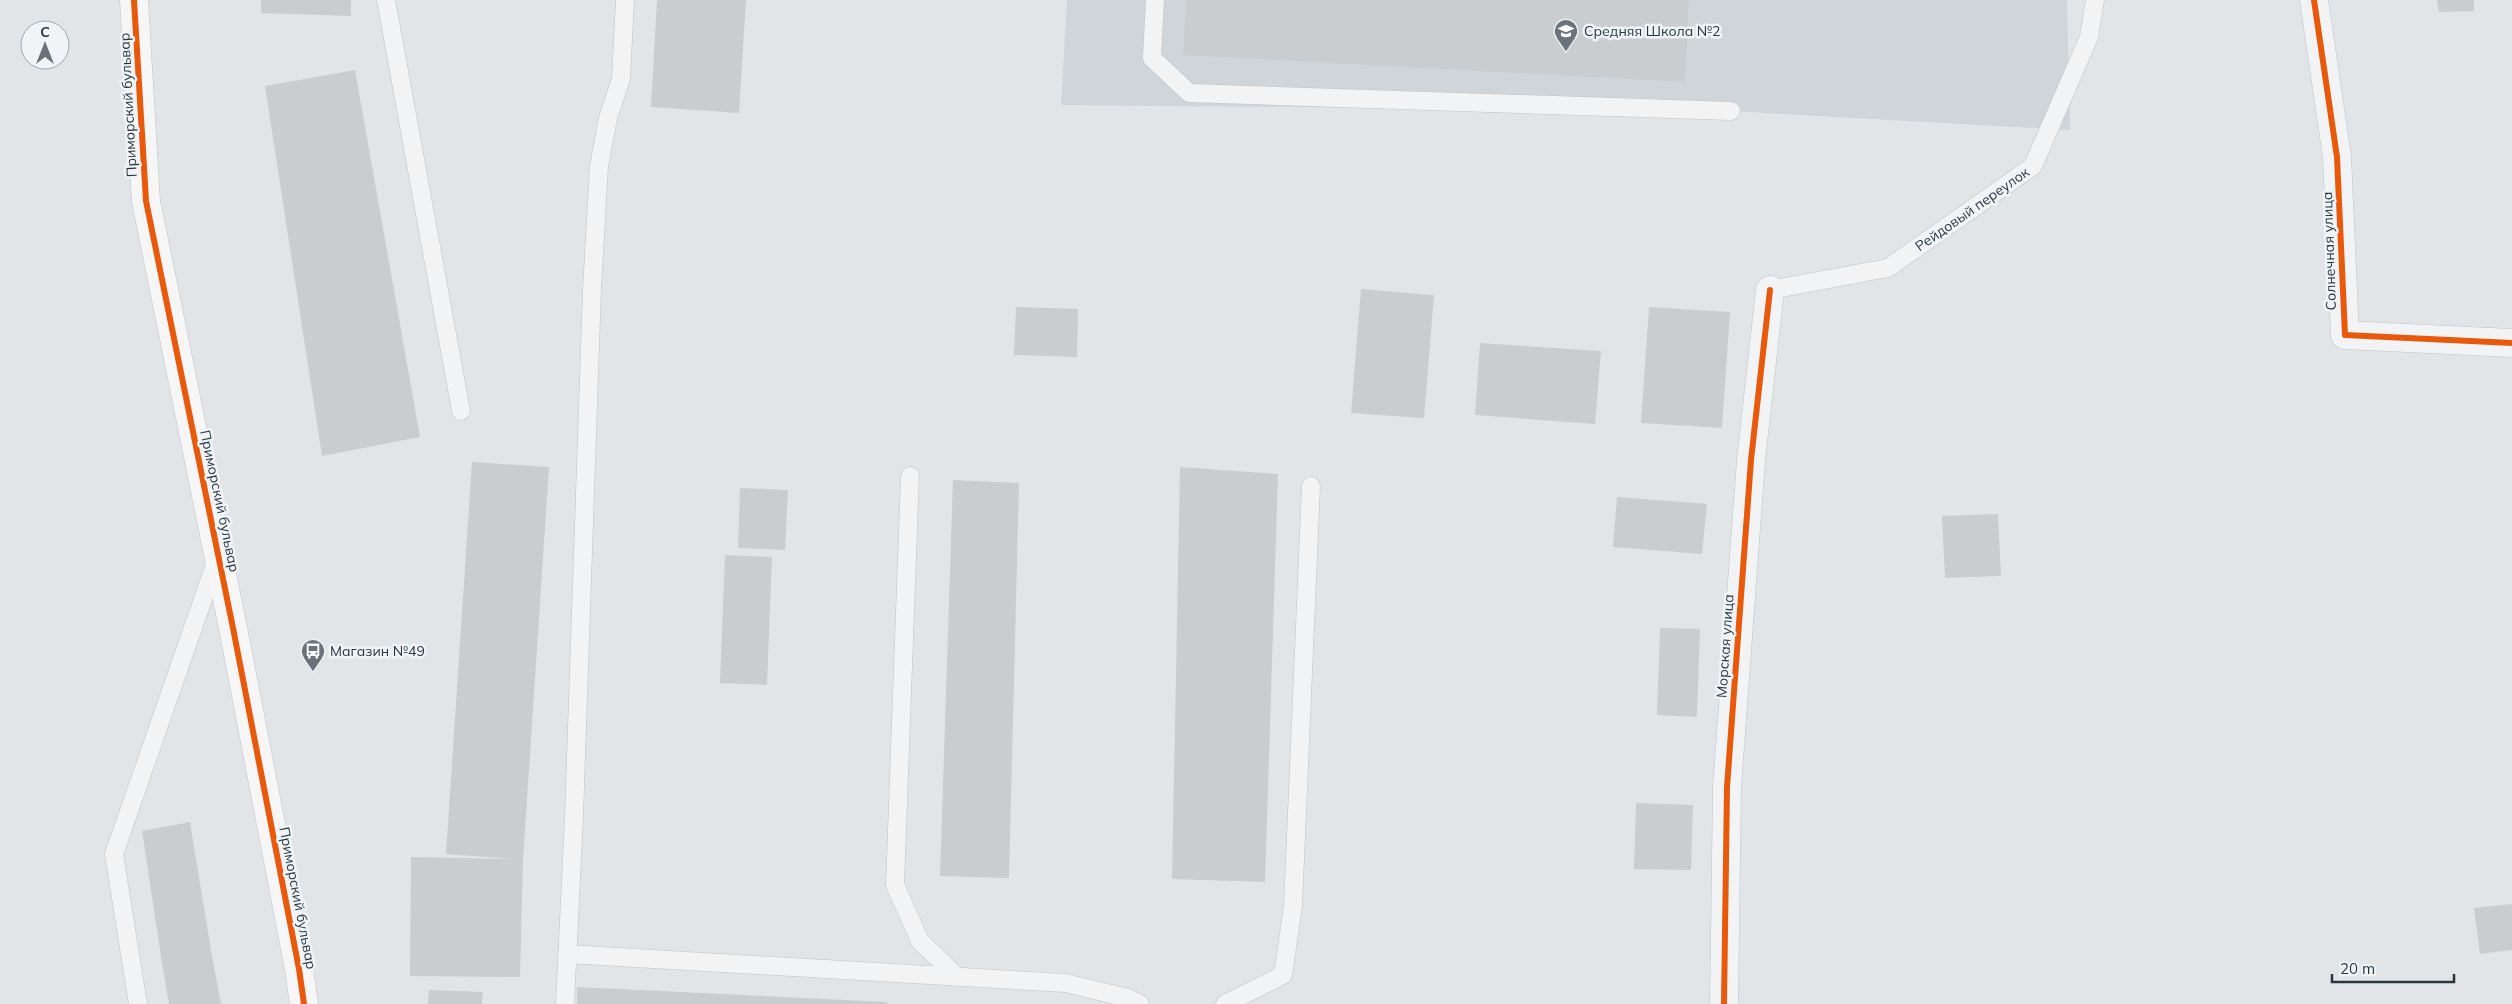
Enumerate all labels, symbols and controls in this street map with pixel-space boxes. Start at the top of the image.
school or university icon: Средняя Школа №2 [1553,18,1579,52]
north arrow [20,20,70,70]
place label: Средняя Школа №2 [1584,22,1720,40]
text: С [40,23,50,41]
street label: Приморский бульвар [115,32,141,178]
street label: Рейдовый переулок [1911,163,2033,255]
street label: Солнечная улица [2318,191,2340,311]
street label: Приморский бульвар [196,428,244,574]
street label: Морская улица [1712,594,1738,698]
bus stop icon: Магазин №49 [300,638,326,672]
place label: Магазин №49 [330,642,425,660]
street label: Приморский бульвар [275,825,321,971]
scale bar [2332,952,2454,984]
text: 20 m [2340,959,2375,978]

